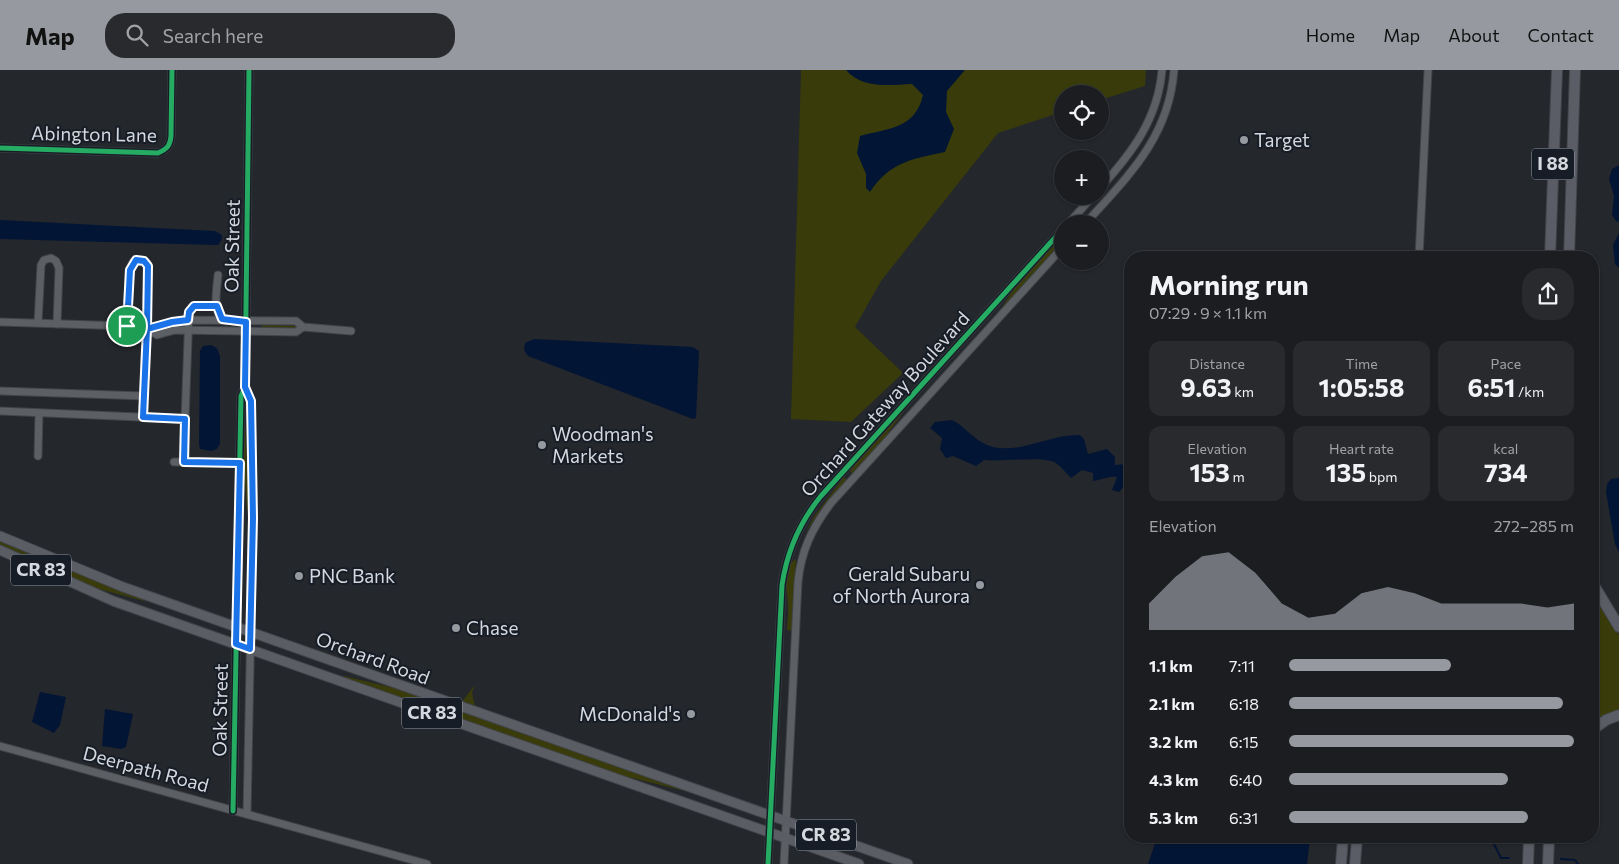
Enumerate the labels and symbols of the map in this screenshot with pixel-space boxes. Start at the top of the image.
street label: Abington Lane [31,121,157,146]
place label: Target [1254,128,1310,151]
marker: Target [1238,134,1250,146]
road number: I 88 [1532,148,1574,180]
street label: Oak Street [219,199,244,293]
pin [106,305,148,347]
street label: Orchard Gateway Boulevard [795,306,974,501]
place label: Woodman's Markets [552,422,654,467]
marker: Woodman's Markets [536,439,548,451]
road number: CR 83 [11,554,71,586]
place label: Gerald Subaru of North Aurora [833,562,970,607]
place label: PNC Bank [309,564,395,587]
marker: PNC Bank [293,570,305,582]
marker: Gerald Subaru of North Aurora [974,579,986,591]
place label: Chase [466,616,519,639]
marker: Chase [450,622,462,634]
street label: Orchard Road [313,626,433,689]
street label: Oak Street [207,663,232,757]
road number: CR 83 [402,698,462,728]
place label: McDonald's [579,702,681,725]
marker: McDonald's [685,708,697,720]
street label: Deerpath Road [81,741,212,796]
road number: CR 83 [796,820,856,850]

